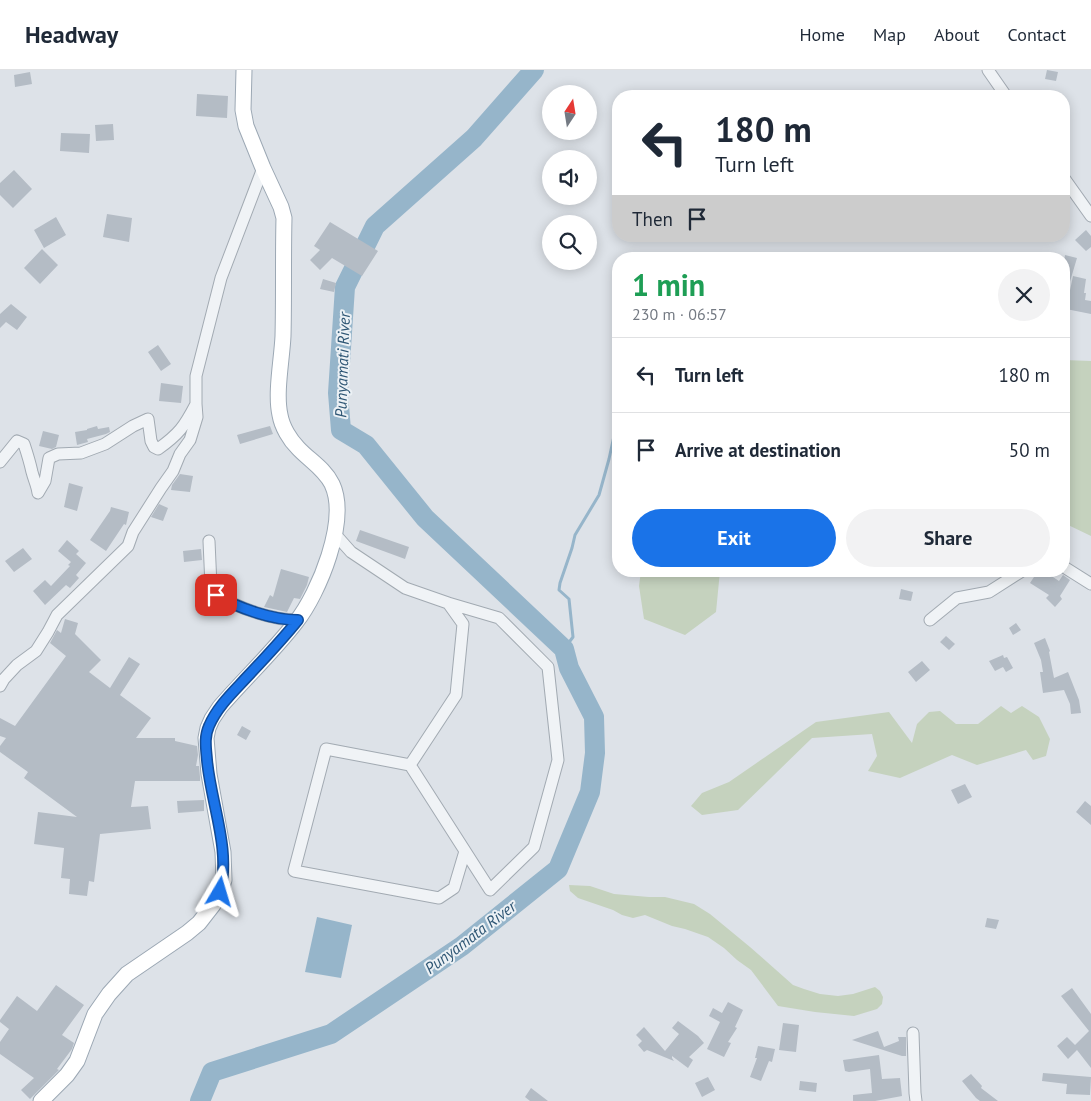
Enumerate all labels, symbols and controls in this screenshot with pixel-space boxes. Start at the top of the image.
text: Headway [25,19,118,50]
text: Home [799,23,845,46]
text: Map [873,23,906,46]
text: About [934,23,980,46]
text: Contact [1008,23,1066,46]
north arrow [542,85,598,140]
map controls [542,85,597,270]
text: 180 m [715,106,812,152]
icon: left [632,110,697,175]
button: sound [542,150,597,205]
text: Turn left [715,150,794,178]
icon: arrive [683,205,711,233]
text: Then [632,207,673,231]
button: search [542,215,597,270]
text: 1 min [632,265,705,304]
button: close [998,269,1050,321]
text: 230 m · 06:57 [632,304,727,324]
water label: Punyamati River [330,310,354,418]
icon: left [632,361,660,389]
text: Turn left [675,363,744,387]
text: 180 m [998,363,1050,387]
icon: arrive [632,436,660,464]
text: Arrive at destination [675,438,841,462]
text: 50 m [1009,438,1050,462]
button: Exit [632,509,836,567]
button: Share [846,509,1050,567]
pin [195,574,237,616]
icon: arrive [202,581,230,609]
position arrow [193,865,245,917]
water label: Punyamata River [420,895,521,978]

